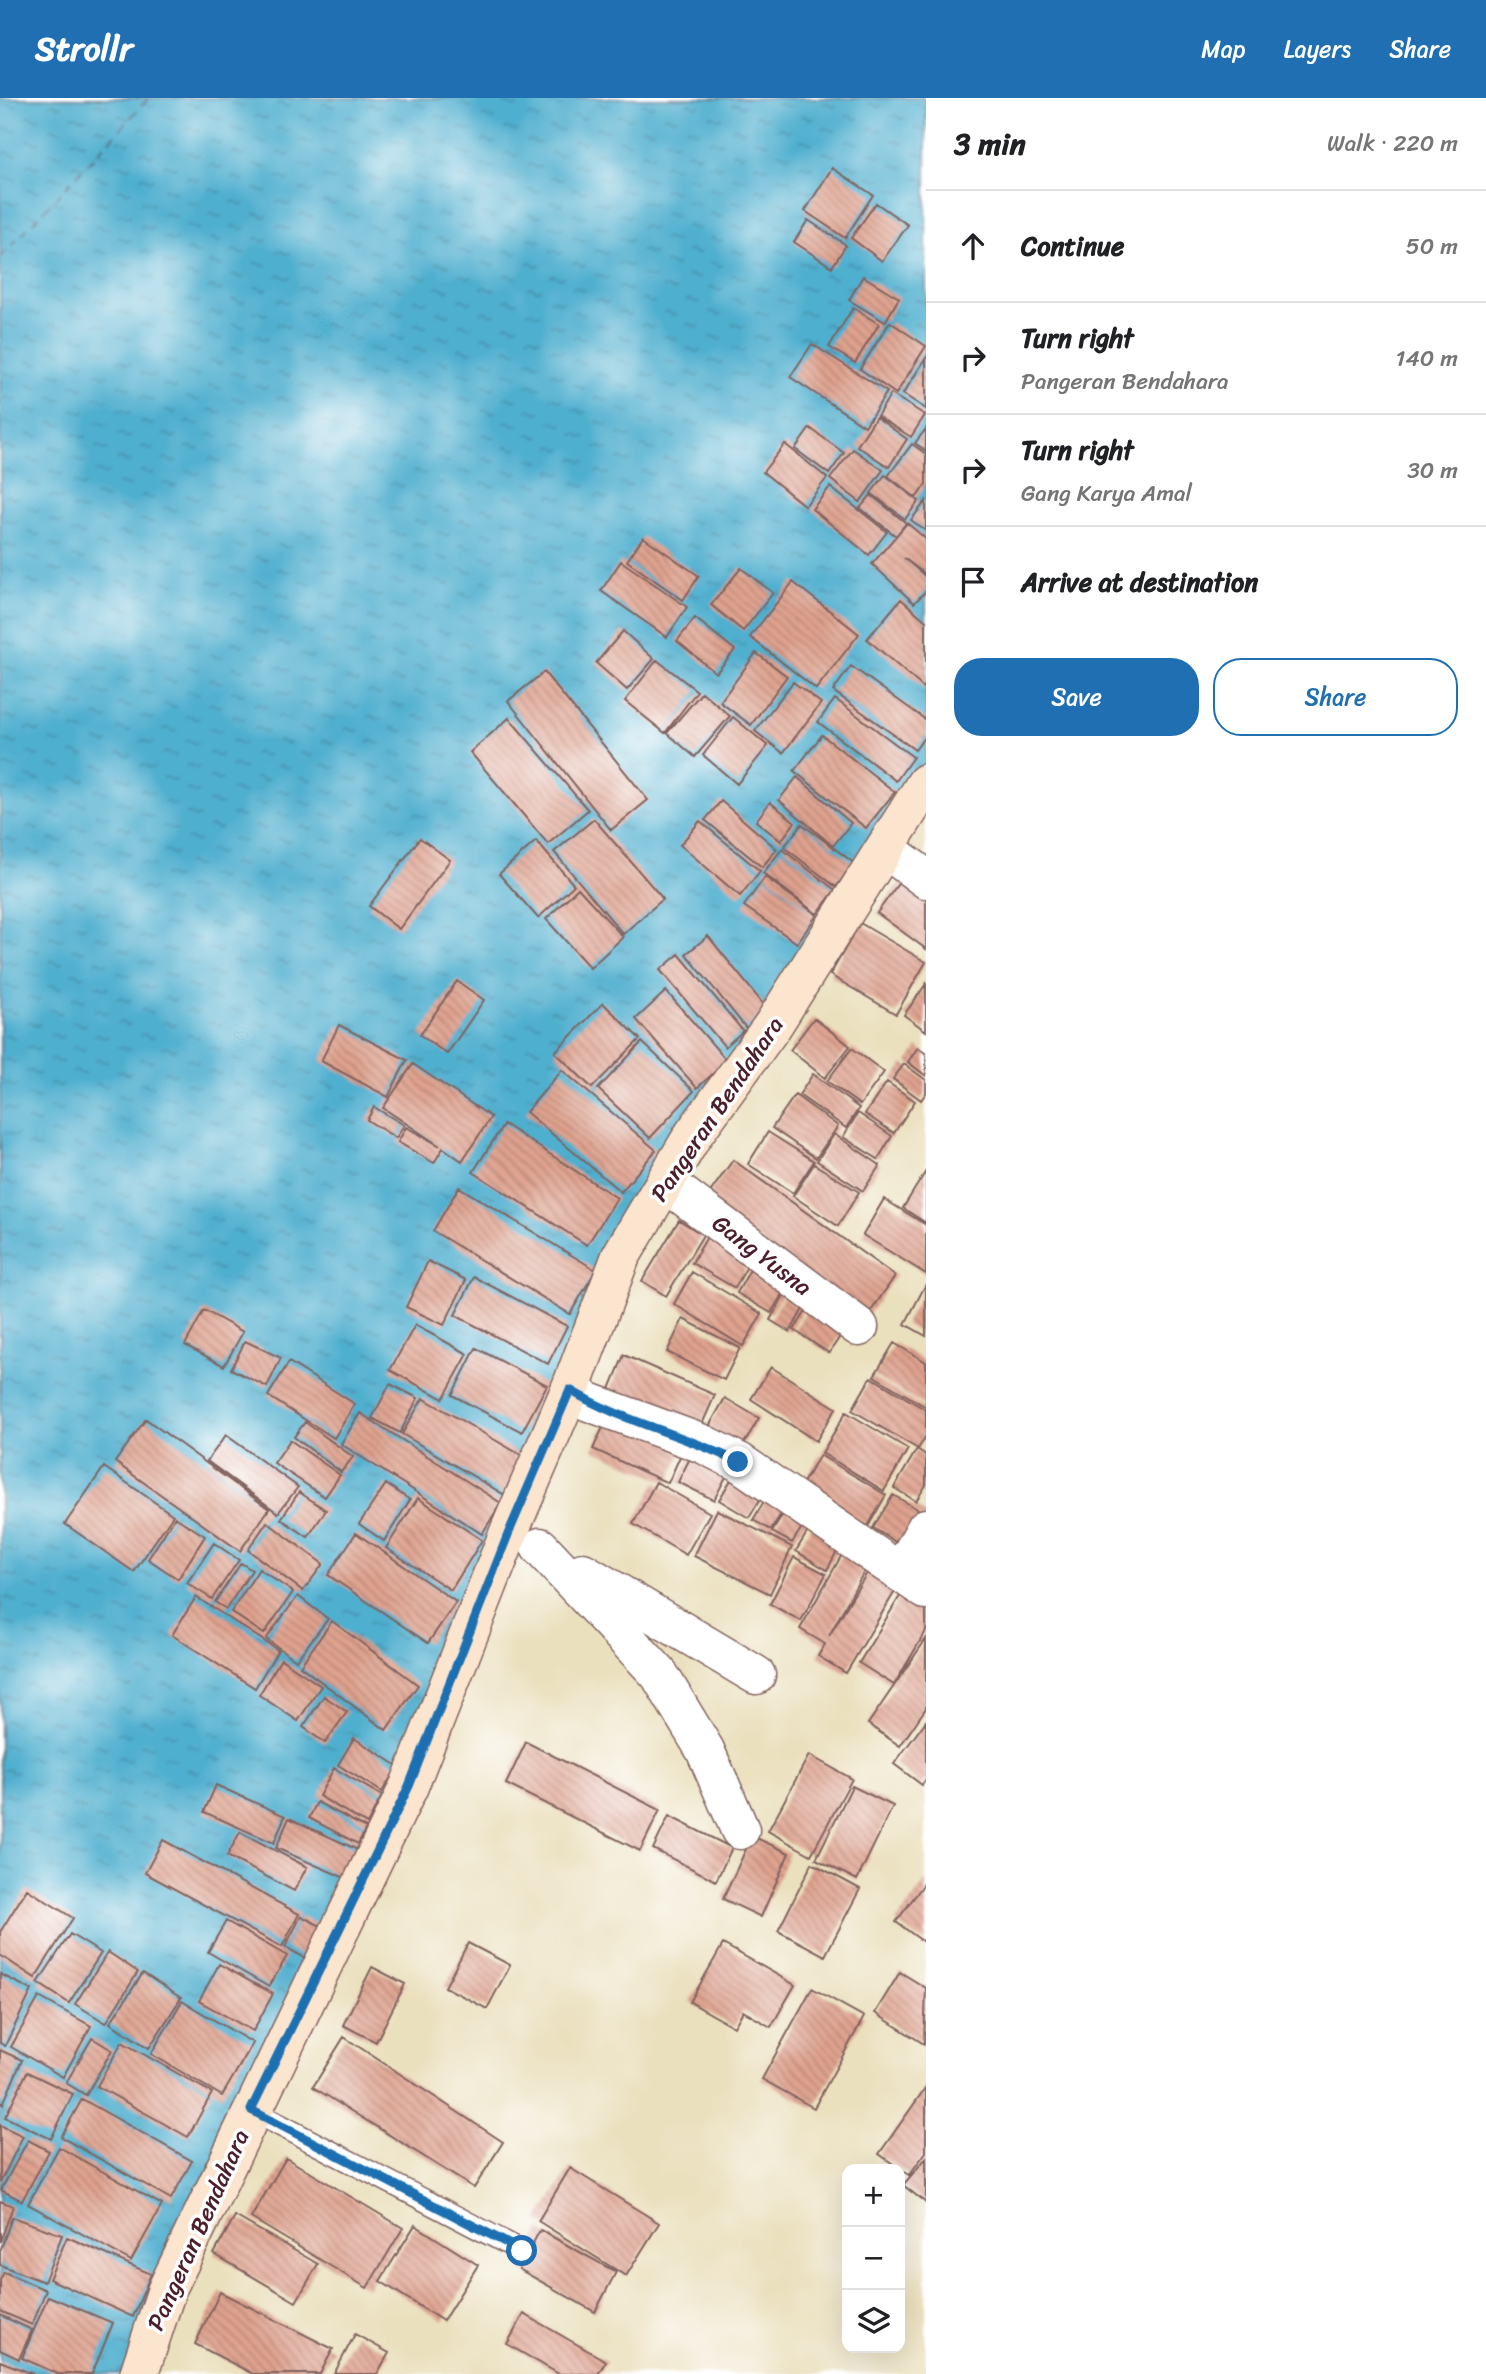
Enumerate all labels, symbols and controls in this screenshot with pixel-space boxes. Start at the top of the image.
text: Strollr [35,20,133,78]
text: Map [1201,28,1246,70]
text: Layers [1284,28,1351,70]
text: Share [1389,28,1451,70]
text: 3 min [954,117,1026,171]
text: Walk · 220 m [1327,123,1458,164]
text: Continue [1021,223,1124,269]
text: 50 m [1406,226,1458,267]
icon: ahead [954,227,992,265]
text: Turn right [1021,315,1134,361]
text: 140 m [1396,338,1458,379]
icon: right [954,339,992,377]
text: Pangeran Bendahara [1021,361,1229,402]
text: Turn right [1021,427,1134,473]
text: 30 m [1407,450,1458,491]
icon: right [954,451,992,489]
text: Gang Karya Amal [1021,473,1192,514]
text: Arrive at destination [1021,559,1258,605]
icon: arrive [954,563,992,601]
button: Save [954,658,1199,736]
button: Share [1213,658,1458,736]
street label: Pangeran Bendahara [639,1007,795,1211]
street label: Gang Yusna [703,1203,821,1307]
route end [722,1446,753,1477]
street label: Pangeran Bendahara [135,2122,261,2338]
map controls [842,2164,905,2353]
button: + [842,2164,905,2227]
button: − [842,2227,905,2290]
route start [506,2235,537,2266]
button: layers [842,2290,905,2353]

